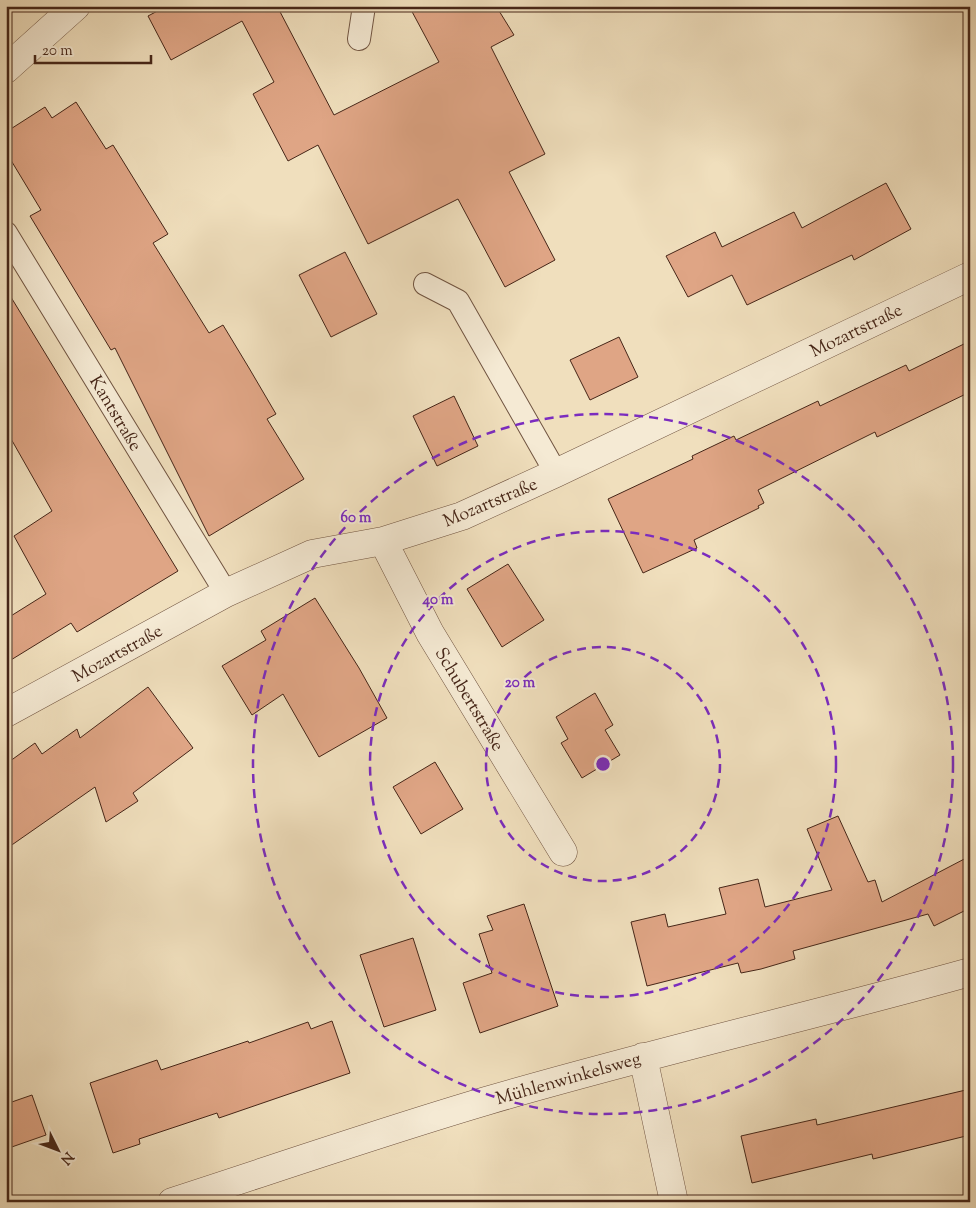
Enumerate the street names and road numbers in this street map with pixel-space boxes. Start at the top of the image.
street label: Mozartstraße [806,298,908,365]
street label: Kantstraße [81,371,147,457]
street label: Mozartstraße [440,472,542,535]
street label: Mozartstraße [68,619,168,690]
street label: Schubertstraße [427,643,509,757]
street label: Mühlenwinkelsweg [493,1047,644,1113]

